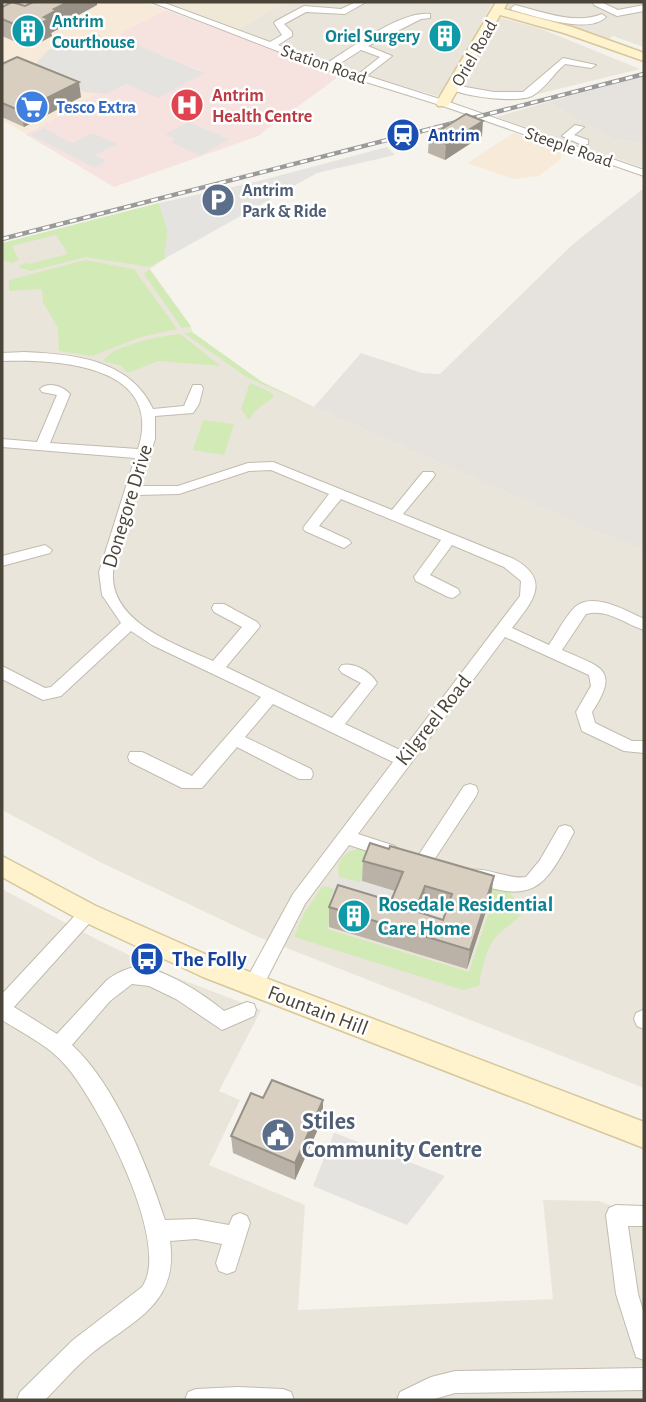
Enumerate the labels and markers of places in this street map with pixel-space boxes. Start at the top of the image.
building icon: Antrim Courthouse [9,12,47,50]
place label: Antrim Courthouse [52,13,135,52]
building icon: Oriel Surgery [426,17,464,55]
place label: Oriel Surgery [325,28,421,46]
hospital icon: Antrim Health Centre [168,86,206,124]
place label: Antrim Health Centre [212,87,312,126]
supermarket icon: Tesco Extra [13,88,51,126]
place label: Tesco Extra [56,99,136,117]
station icon: Antrim [384,116,422,154]
place label: Antrim [428,127,480,145]
parking icon: Antrim Park & Ride [199,181,237,219]
place label: Antrim Park & Ride [242,182,327,221]
place label: Rosedale Residential Care Home [378,894,553,939]
building icon: Rosedale Residential Care Home [335,897,373,935]
bus stop icon: The Folly [128,940,166,978]
place label: The Folly [172,949,247,970]
place label: Stiles Community Centre [302,1110,482,1162]
public building icon: Stiles Community Centre [259,1116,297,1154]

